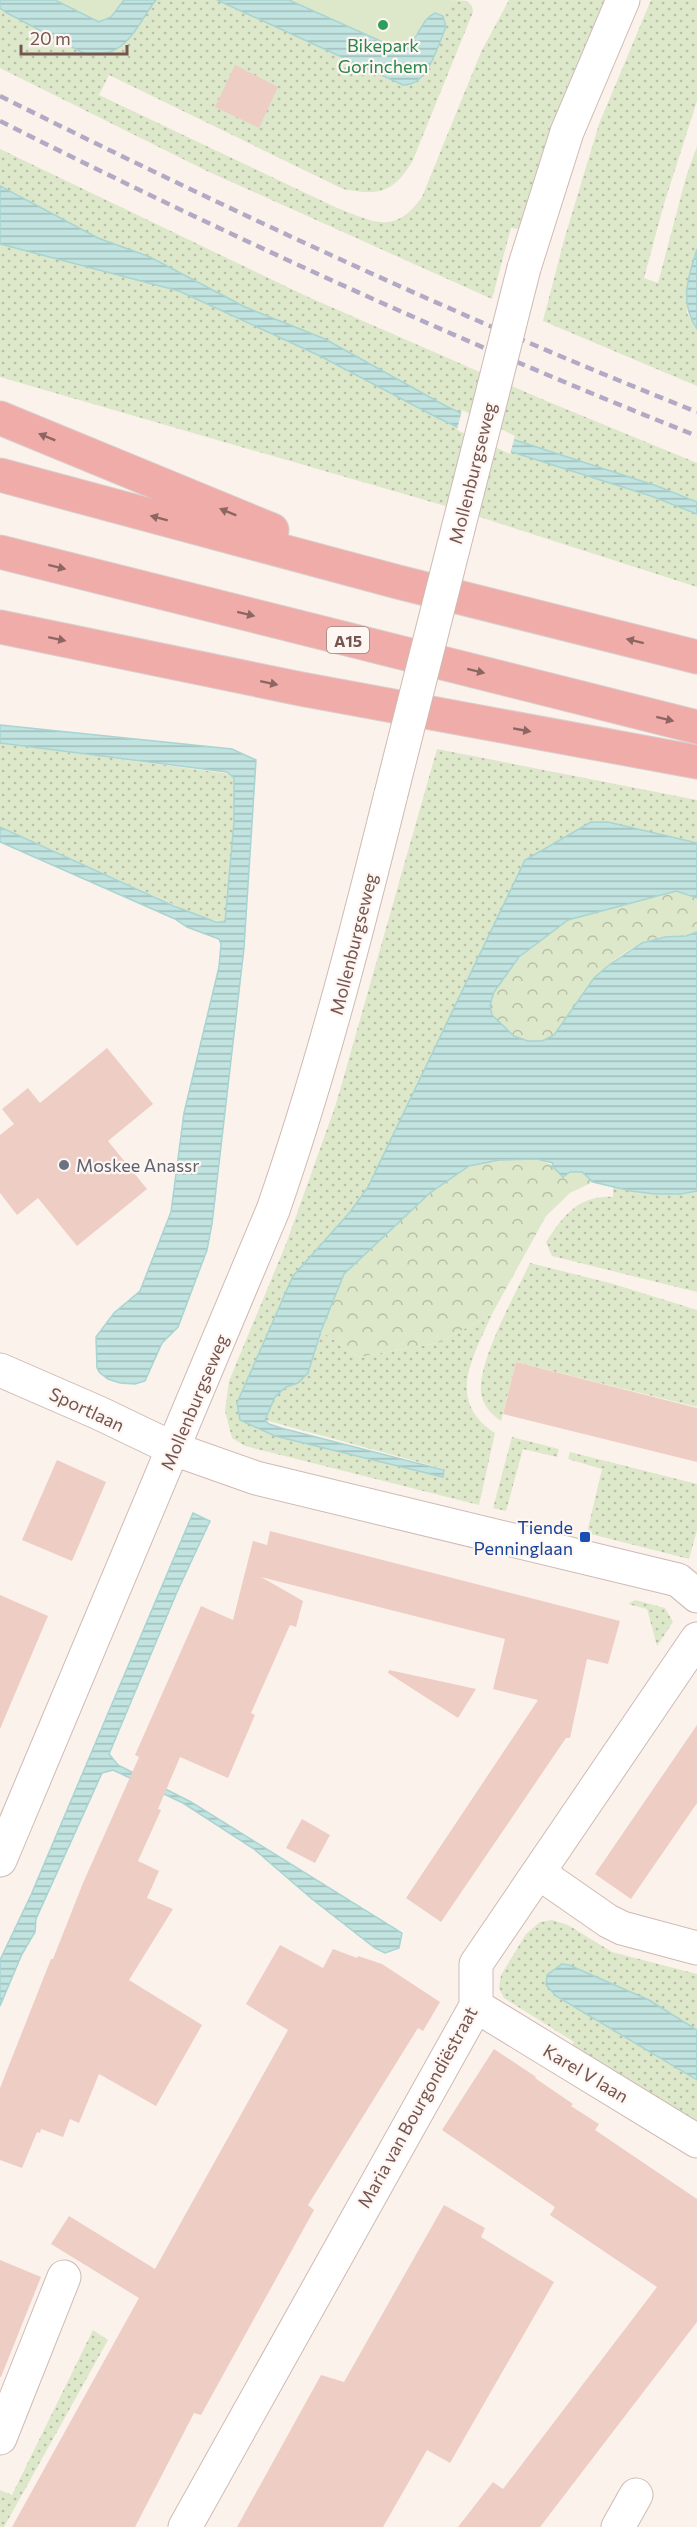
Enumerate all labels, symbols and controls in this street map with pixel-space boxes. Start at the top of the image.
scale bar [21,18,128,56]
marker: Bikepark Gorinchem [376,18,390,32]
text: 20 m [30,27,71,49]
place label: Bikepark Gorinchem [338,34,428,77]
street label: Mollenburgseweg [444,400,500,546]
one-way arrow [38,432,56,442]
one-way arrow [218,507,236,517]
one-way arrow [150,512,168,522]
one-way arrow [48,562,66,572]
one-way arrow [237,609,255,619]
road number: A15 [327,627,369,653]
one-way arrow [48,635,67,644]
one-way arrow [626,636,644,646]
one-way arrow [467,667,485,677]
one-way arrow [260,679,279,688]
one-way arrow [656,714,674,724]
one-way arrow [513,726,532,735]
street label: Mollenburgseweg [325,871,381,1017]
place label: Moskee Anassr [76,1154,199,1176]
marker: Moskee Anassr [57,1158,71,1172]
street label: Mollenburgseweg [155,1331,233,1473]
street label: Sportlaan [46,1382,128,1436]
place label: Tiende Penninglaan [473,1516,573,1559]
marker: Tiende Penninglaan [578,1530,592,1544]
street label: Maria van Bourgondiëstraat [352,2002,482,2212]
street label: Karel V laan [539,2039,633,2107]

